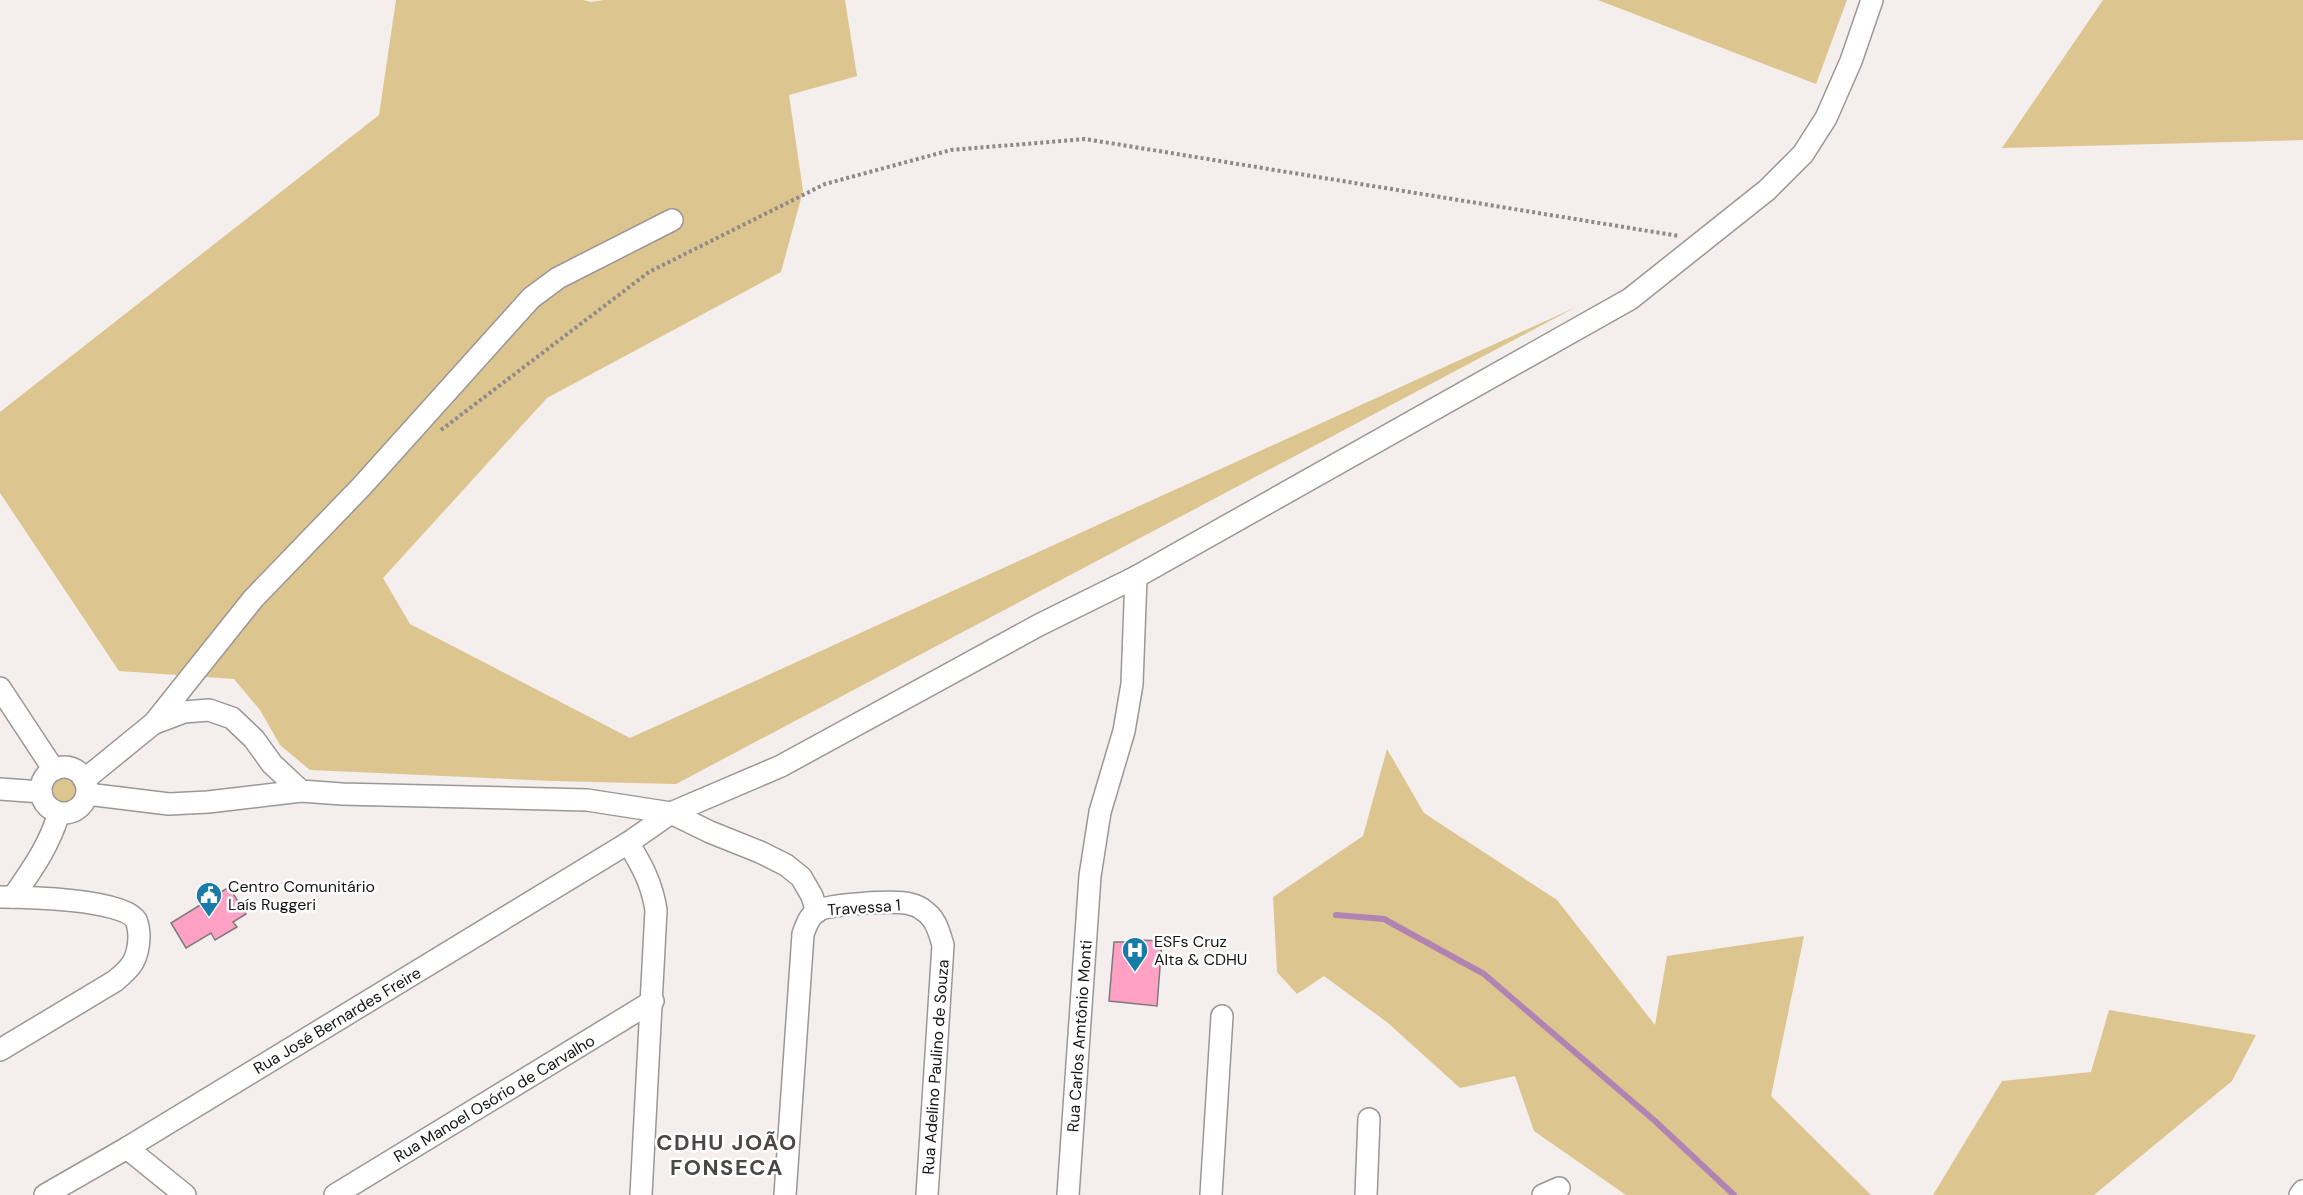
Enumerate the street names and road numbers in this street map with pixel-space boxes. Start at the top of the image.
street label: Travessa 1 [827,894,901,921]
street label: Rua Carlos Amtônio Monti [1062,939,1097,1133]
street label: Rua Adelino Paulino de Souza [917,959,953,1175]
street label: Rua José Bernardes Freire [250,962,425,1079]
street label: Rua Manoel Osório de Carvalho [390,1030,599,1167]

